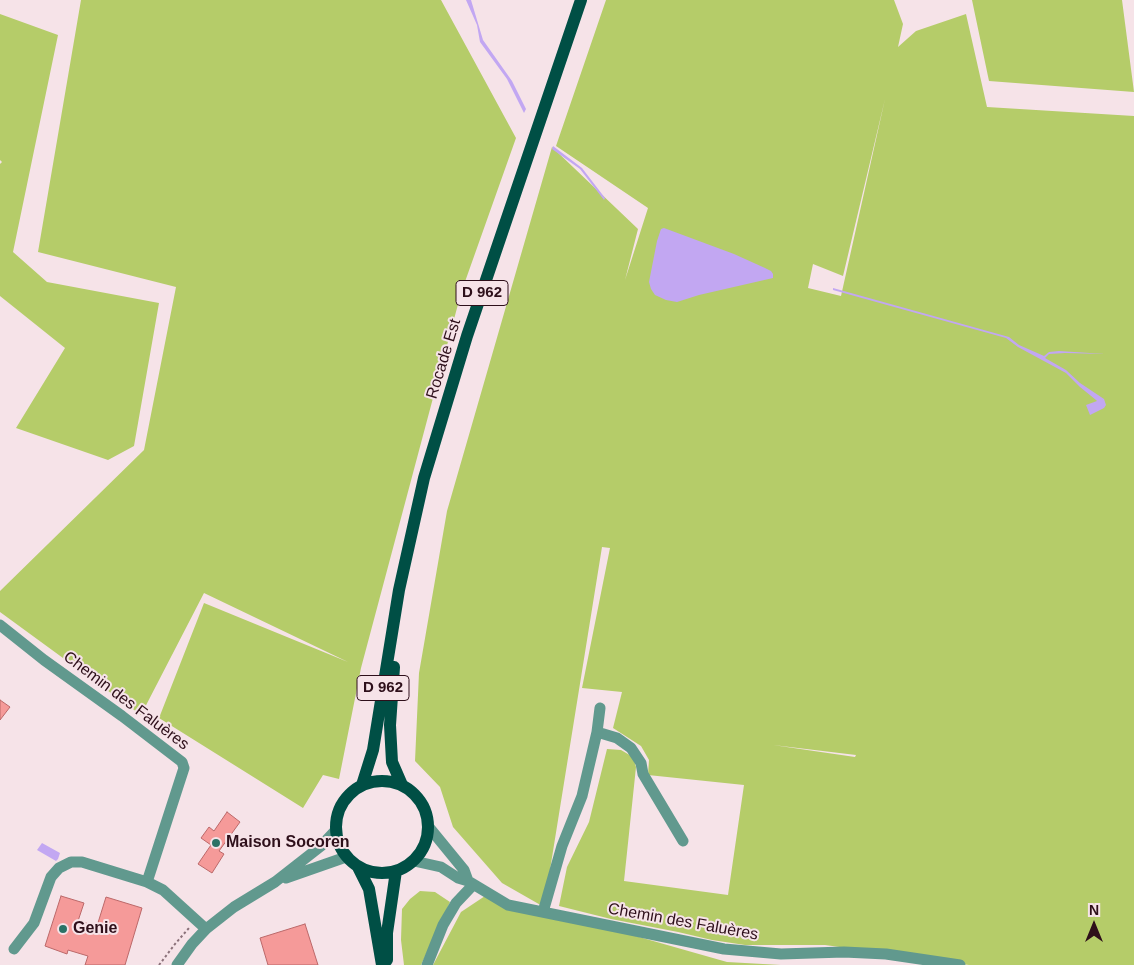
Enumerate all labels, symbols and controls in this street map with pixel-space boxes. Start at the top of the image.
road number: D 962 [456,280,508,306]
street label: Rocade Est [423,317,465,401]
street label: Chemin des Faluères [59,648,193,754]
road number: D 962 [357,676,409,700]
place label: Maison Socoren [226,833,350,853]
marker: Maison Socoren [210,837,222,849]
street label: Chemin des Faluères [606,899,760,945]
north arrow [1069,900,1119,950]
text: N [1089,902,1099,918]
place label: Genie [73,919,117,939]
marker: Genie [57,923,69,935]

